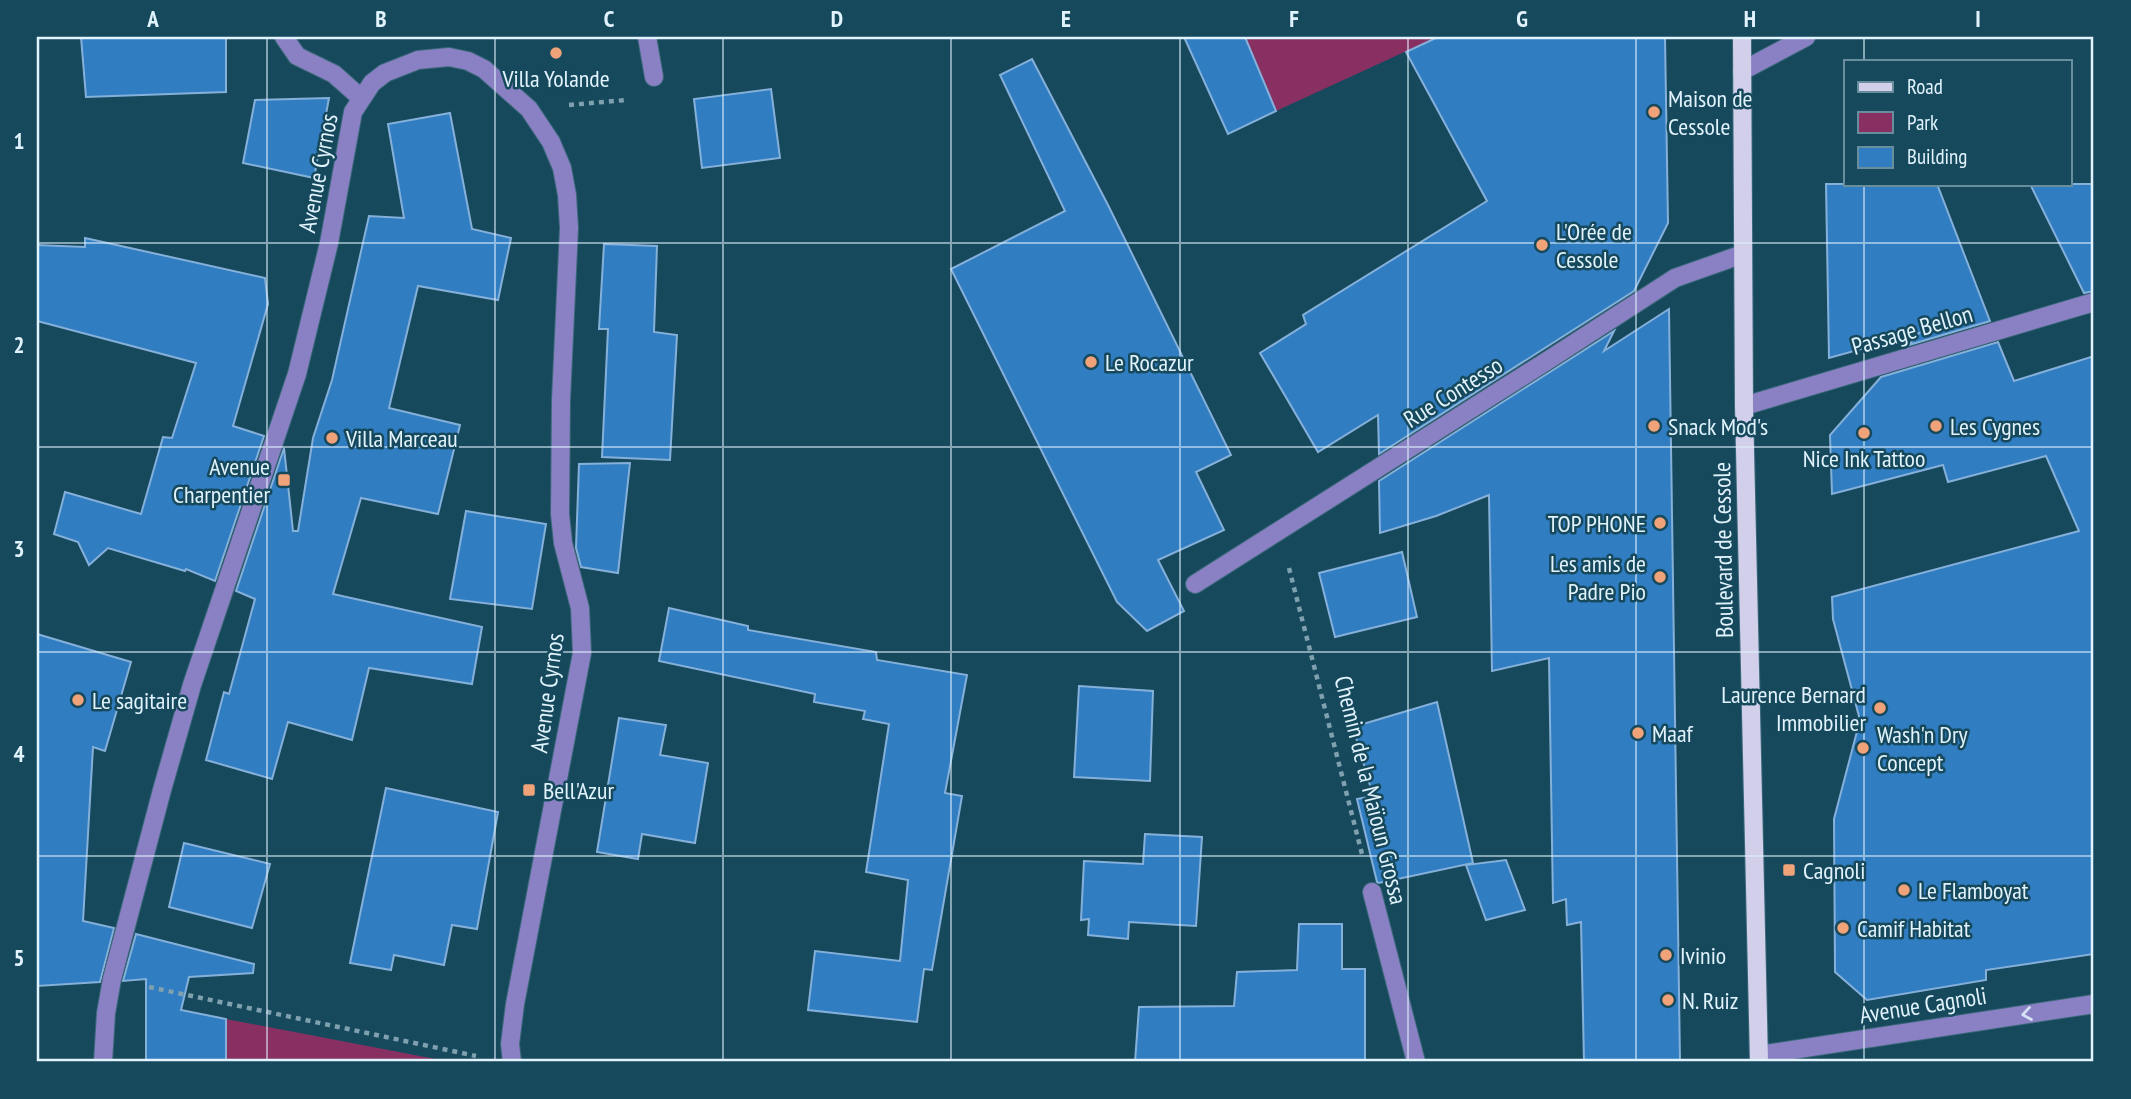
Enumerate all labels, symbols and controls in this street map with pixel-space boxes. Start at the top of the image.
text: A [146,4,159,33]
text: B [375,4,387,33]
text: C [604,4,615,33]
text: D [831,4,843,33]
text: E [1061,4,1071,33]
text: F [1289,4,1299,33]
text: G [1516,4,1528,33]
text: H [1744,4,1756,33]
text: I [1975,4,1981,33]
marker: Villa Yolande [548,45,564,61]
legend [1844,60,2072,186]
place label: Villa Yolande [501,63,610,94]
text: Road [1907,73,1943,100]
place label: Maison de Cessole [1668,83,1753,142]
marker: Maison de Cessole [1646,104,1662,120]
text: Park [1907,109,1938,136]
street label: Avenue Cyrnos [291,111,345,235]
text: 1 [14,126,25,155]
text: Building [1907,143,1967,170]
place label: L'Orée de Cessole [1556,216,1632,275]
marker: L'Orée de Cessole [1534,237,1550,253]
street label: Passage Bellon [1848,298,1976,362]
text: 2 [14,330,25,359]
place label: Le Rocazur [1105,347,1194,378]
street label: Rue Contesso [1398,349,1508,435]
marker: Le Rocazur [1083,354,1099,370]
place label: Snack Mod's [1668,411,1768,442]
place label: Les Cygnes [1950,411,2040,442]
marker: Snack Mod's [1646,418,1662,434]
marker: Les Cygnes [1928,418,1944,434]
place label: Villa Marceau [345,423,458,454]
marker: Nice Ink Tattoo [1856,425,1872,441]
marker: Villa Marceau [324,430,340,446]
place label: Nice Ink Tattoo [1803,443,1925,474]
place label: Avenue Charpentier [173,451,270,510]
street label: Boulevard de Cessole [1706,462,1740,638]
marker: Avenue Charpentier [276,472,292,488]
place label: TOP PHONE [1548,508,1646,539]
marker: TOP PHONE [1652,515,1668,531]
text: 3 [14,534,25,563]
place label: Les amis de Padre Pio [1550,548,1646,607]
marker: Les amis de Padre Pio [1652,569,1668,585]
street label: Avenue Cyrnos [523,631,571,755]
street label: Chemin de la Maïoun Grossa [1328,672,1414,908]
place label: Laurence Bernard Immobilier [1721,679,1866,738]
place label: Le sagitaire [92,685,187,716]
marker: Le sagitaire [70,692,86,708]
marker: Laurence Bernard Immobilier [1872,700,1888,716]
place label: Maaf [1652,718,1693,749]
place label: Wash'n Dry Concept [1877,719,1968,778]
marker: Maaf [1630,725,1646,741]
text: 4 [14,739,25,768]
marker: Wash'n Dry Concept [1855,740,1871,756]
place label: Bell'Azur [543,775,614,806]
marker: Bell'Azur [521,782,537,798]
place label: Cagnoli [1803,855,1865,886]
marker: Cagnoli [1781,862,1797,878]
place label: Le Flamboyat [1918,875,2029,906]
marker: Le Flamboyat [1896,882,1912,898]
place label: Camif Habitat [1857,913,1971,944]
marker: Camif Habitat [1835,920,1851,936]
place label: Ivinio [1680,940,1726,971]
text: 5 [14,943,25,972]
marker: Ivinio [1658,947,1674,963]
street label: Avenue Cagnoli [1857,980,1989,1030]
place label: N. Ruiz [1682,985,1738,1016]
marker: N. Ruiz [1660,992,1676,1008]
one-way arrow [2021,1006,2033,1021]

